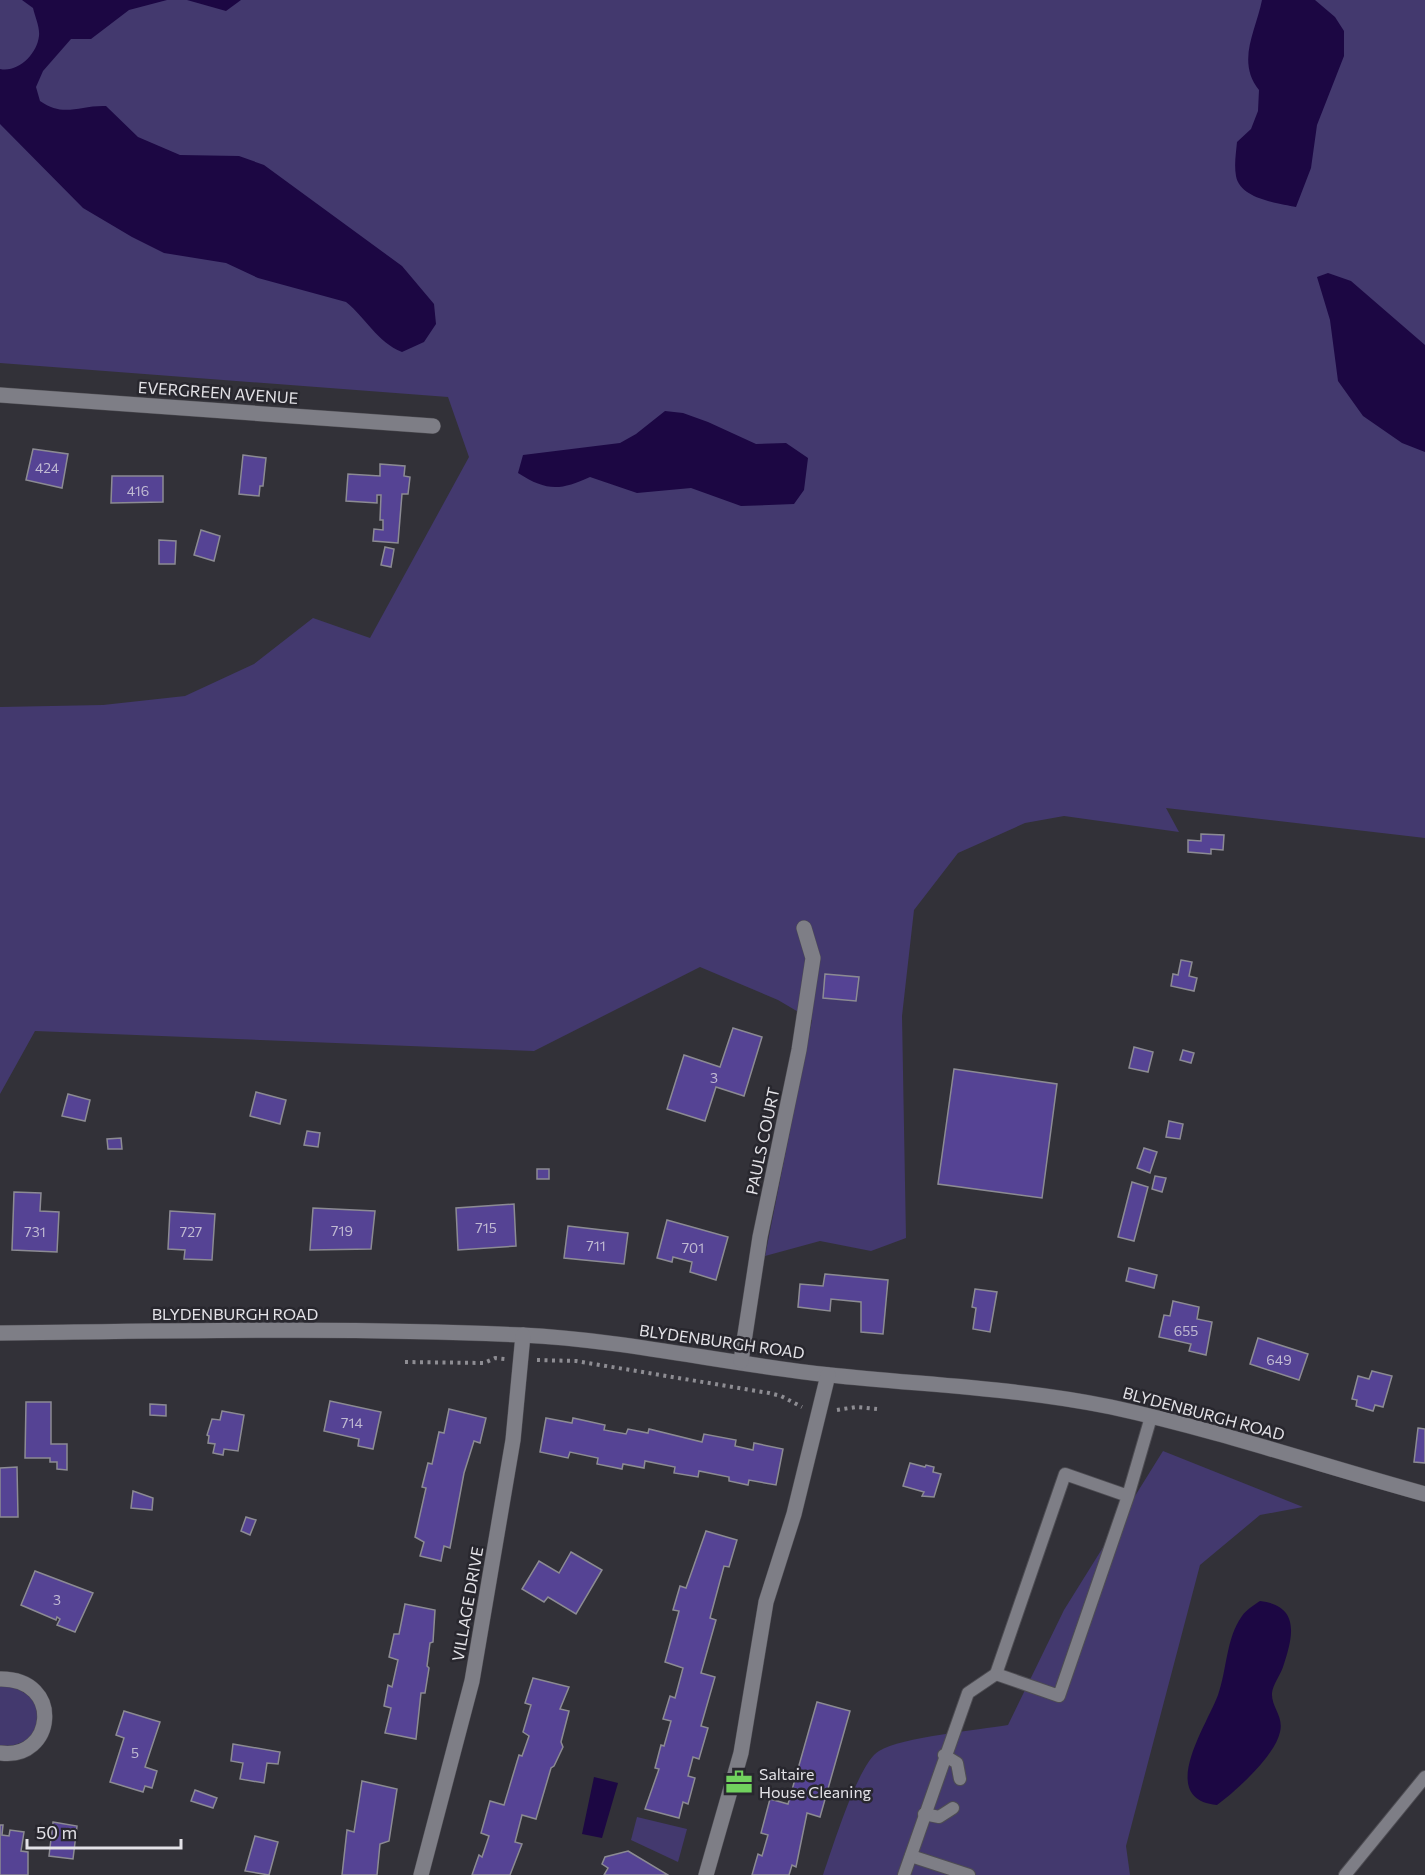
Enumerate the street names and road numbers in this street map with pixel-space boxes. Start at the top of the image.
street label: EVERGREEN AVENUE [137,377,299,407]
street label: PAULS COURT [741,1086,783,1196]
street label: BLYDENBURGH ROAD [152,1304,318,1323]
street label: BLYDENBURGH ROAD [638,1320,806,1362]
street label: BLYDENBURGH ROAD [1121,1382,1287,1444]
street label: VILLAGE DRIVE [448,1545,486,1663]

